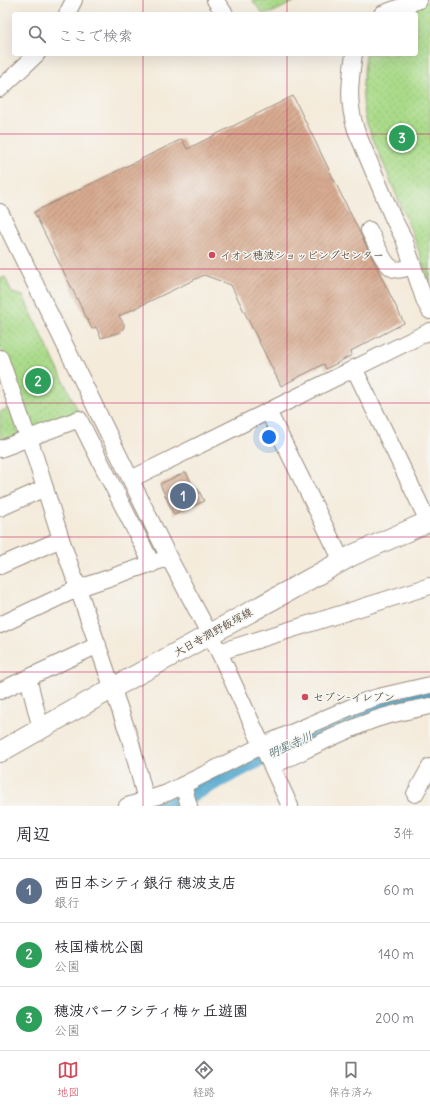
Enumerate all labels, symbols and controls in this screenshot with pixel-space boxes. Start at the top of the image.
search box [12,12,418,56]
icon: search [26,23,48,45]
text: ここで検索 [58,26,133,45]
pin: 3 [389,123,415,153]
place label: イオン穂波ショッピングセンター [220,248,384,262]
marker: イオン穂波ショッピングセンター [207,250,217,260]
pin: 2 [25,366,51,396]
your location [259,427,279,447]
pin: 1 [170,481,196,511]
street label: 大日寺潤野飯塚線 [171,605,255,659]
place label: セブン-イレブン [313,690,395,704]
marker: セブン-イレブン [300,692,310,702]
water label: 明星寺川 [265,728,315,761]
text: 周辺 [16,823,50,845]
text: 3件 [394,825,414,842]
text: 西日本シティ銀行 穂波支店 [54,873,237,892]
text: 1 [26,882,32,899]
text: 60 m [383,882,414,899]
text: 銀行 [54,894,80,911]
text: 枝国横枕公園 [54,937,144,956]
text: 2 [25,946,33,963]
text: 140 m [378,946,414,963]
text: 公園 [54,958,80,975]
text: 穂波パークシティ梅ヶ丘遊園 [54,1001,248,1020]
text: 3 [25,1010,33,1027]
text: 200 m [375,1010,414,1027]
text: 公園 [54,1022,80,1039]
tab: 地図 [57,1059,79,1099]
tab: 経路 [193,1059,215,1099]
tab: 保存済み [329,1059,373,1099]

